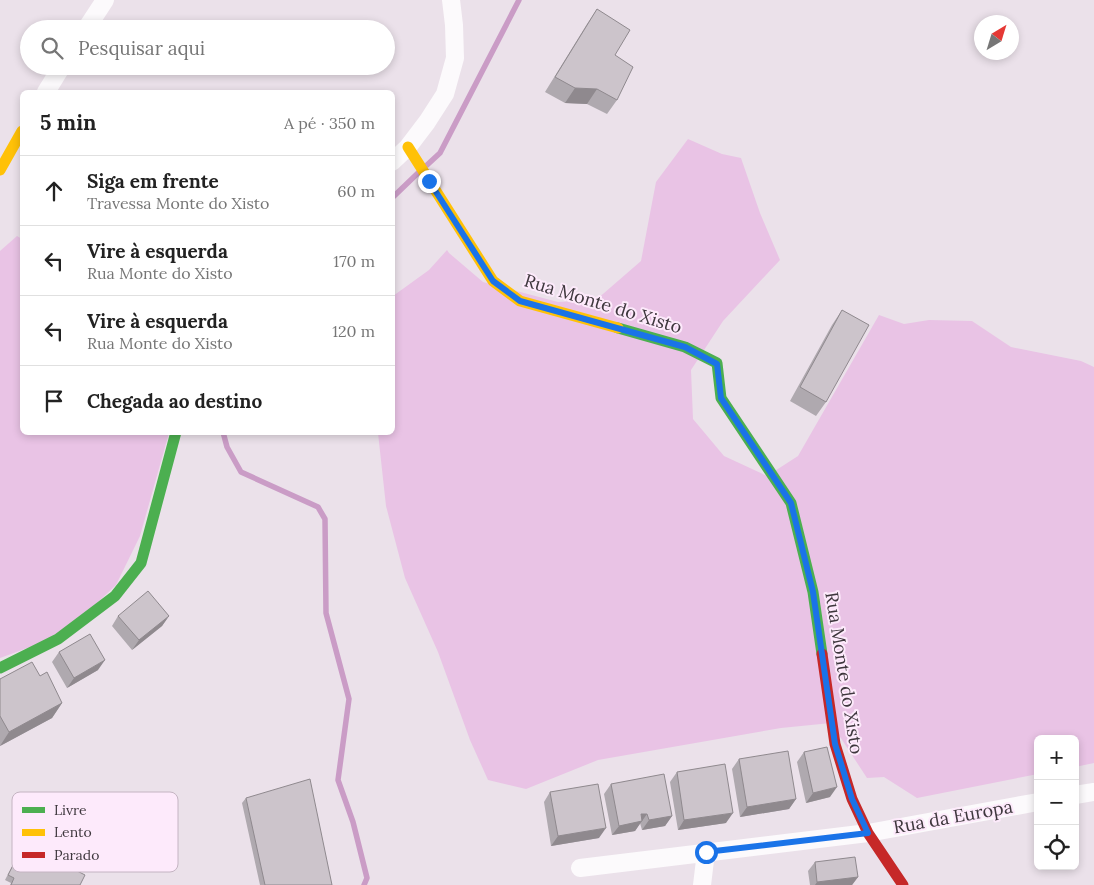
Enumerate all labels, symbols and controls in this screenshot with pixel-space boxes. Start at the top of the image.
north arrow [974,15,1019,60]
search box [20,20,395,75]
icon: search [38,34,66,62]
text: Pesquisar aqui [78,36,205,60]
text: 5 min [40,109,96,136]
text: A pé · 350 m [284,113,375,133]
text: Siga em frente [87,169,219,193]
route end [418,170,441,193]
icon: ahead [40,177,68,205]
text: 60 m [337,181,375,201]
text: Travessa Monte do Xisto [87,193,269,213]
text: Vire à esquerda [87,239,228,263]
icon: left [40,247,68,275]
text: 170 m [333,251,375,271]
text: Rua Monte do Xisto [87,263,233,283]
street label: Rua Monte do Xisto [521,269,685,338]
text: Vire à esquerda [87,309,228,333]
icon: left [40,317,68,345]
text: 120 m [332,321,375,341]
text: Rua Monte do Xisto [87,333,233,353]
icon: arrive [40,387,68,415]
text: Chegada ao destino [87,389,262,413]
street label: Rua Monte do Xisto [820,590,869,756]
map controls [1034,735,1079,870]
button: + [1034,735,1079,780]
button: − [1034,780,1079,825]
legend [12,792,178,872]
street label: Rua da Europa [891,795,1014,838]
text: Livre [54,801,87,819]
text: Lento [54,823,92,841]
button: locate [1034,825,1079,870]
route start [695,841,718,864]
text: Parado [54,846,99,864]

